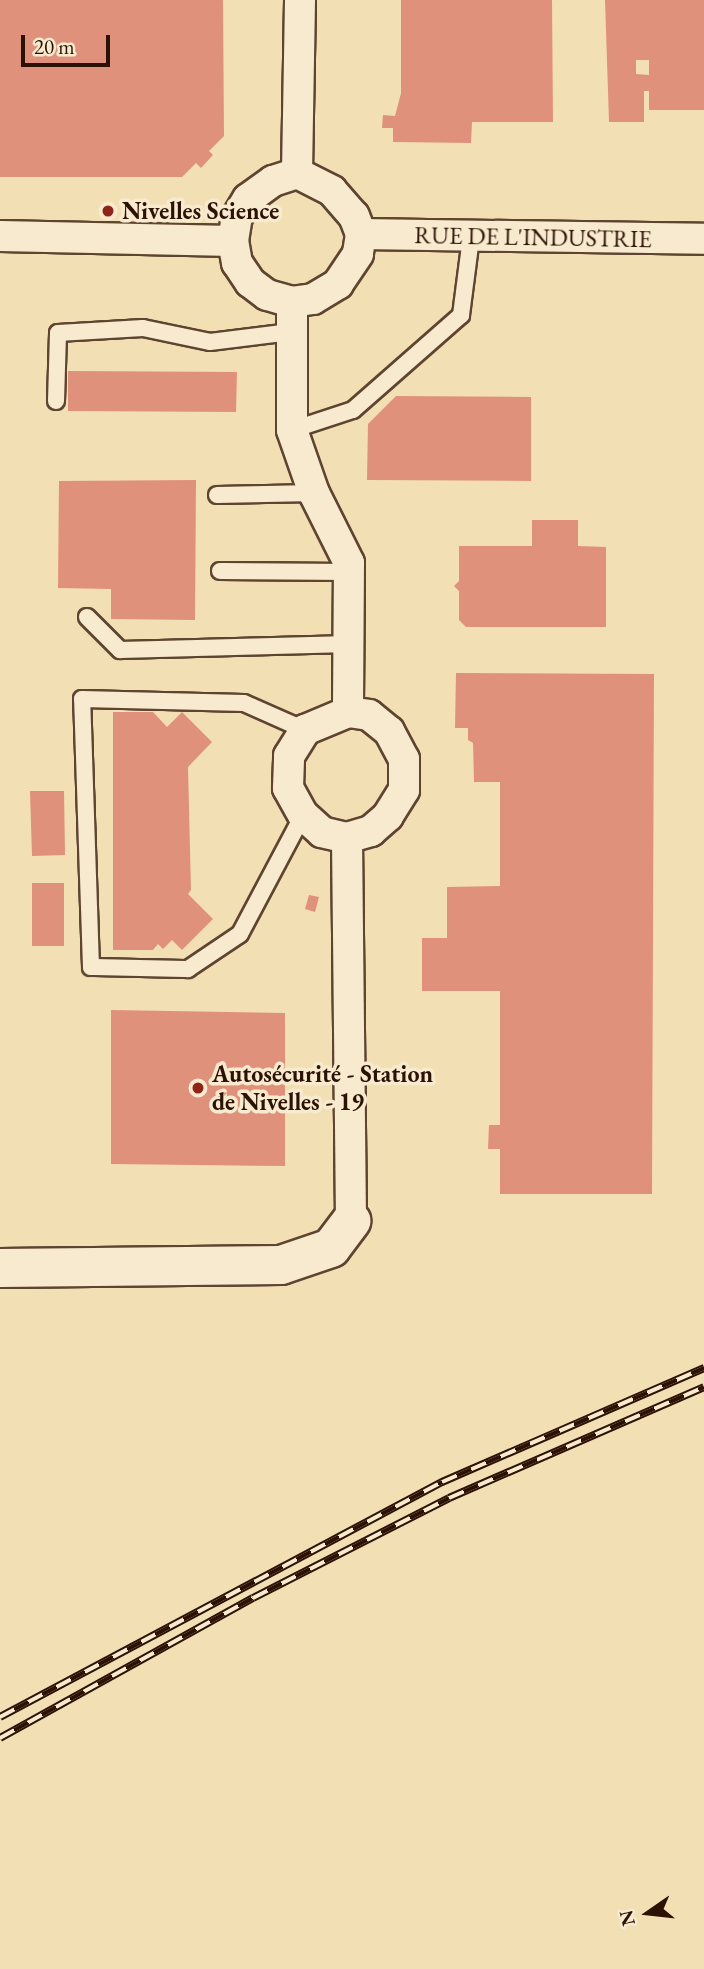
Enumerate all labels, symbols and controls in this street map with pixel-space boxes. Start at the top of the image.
scale bar [24,21,114,65]
text: 20 m [34,33,75,60]
place label: Nivelles Science [122,197,279,225]
marker: Nivelles Science [100,203,116,219]
street label: RUE DE L'INDUSTRIE [414,221,652,253]
place label: Autosécurité - Station de Nivelles - 19 [212,1060,433,1116]
marker: Autosécurité - Station de Nivelles - 19 [190,1080,206,1096]
north arrow [613,1878,683,1948]
text: N [613,1908,641,1929]

